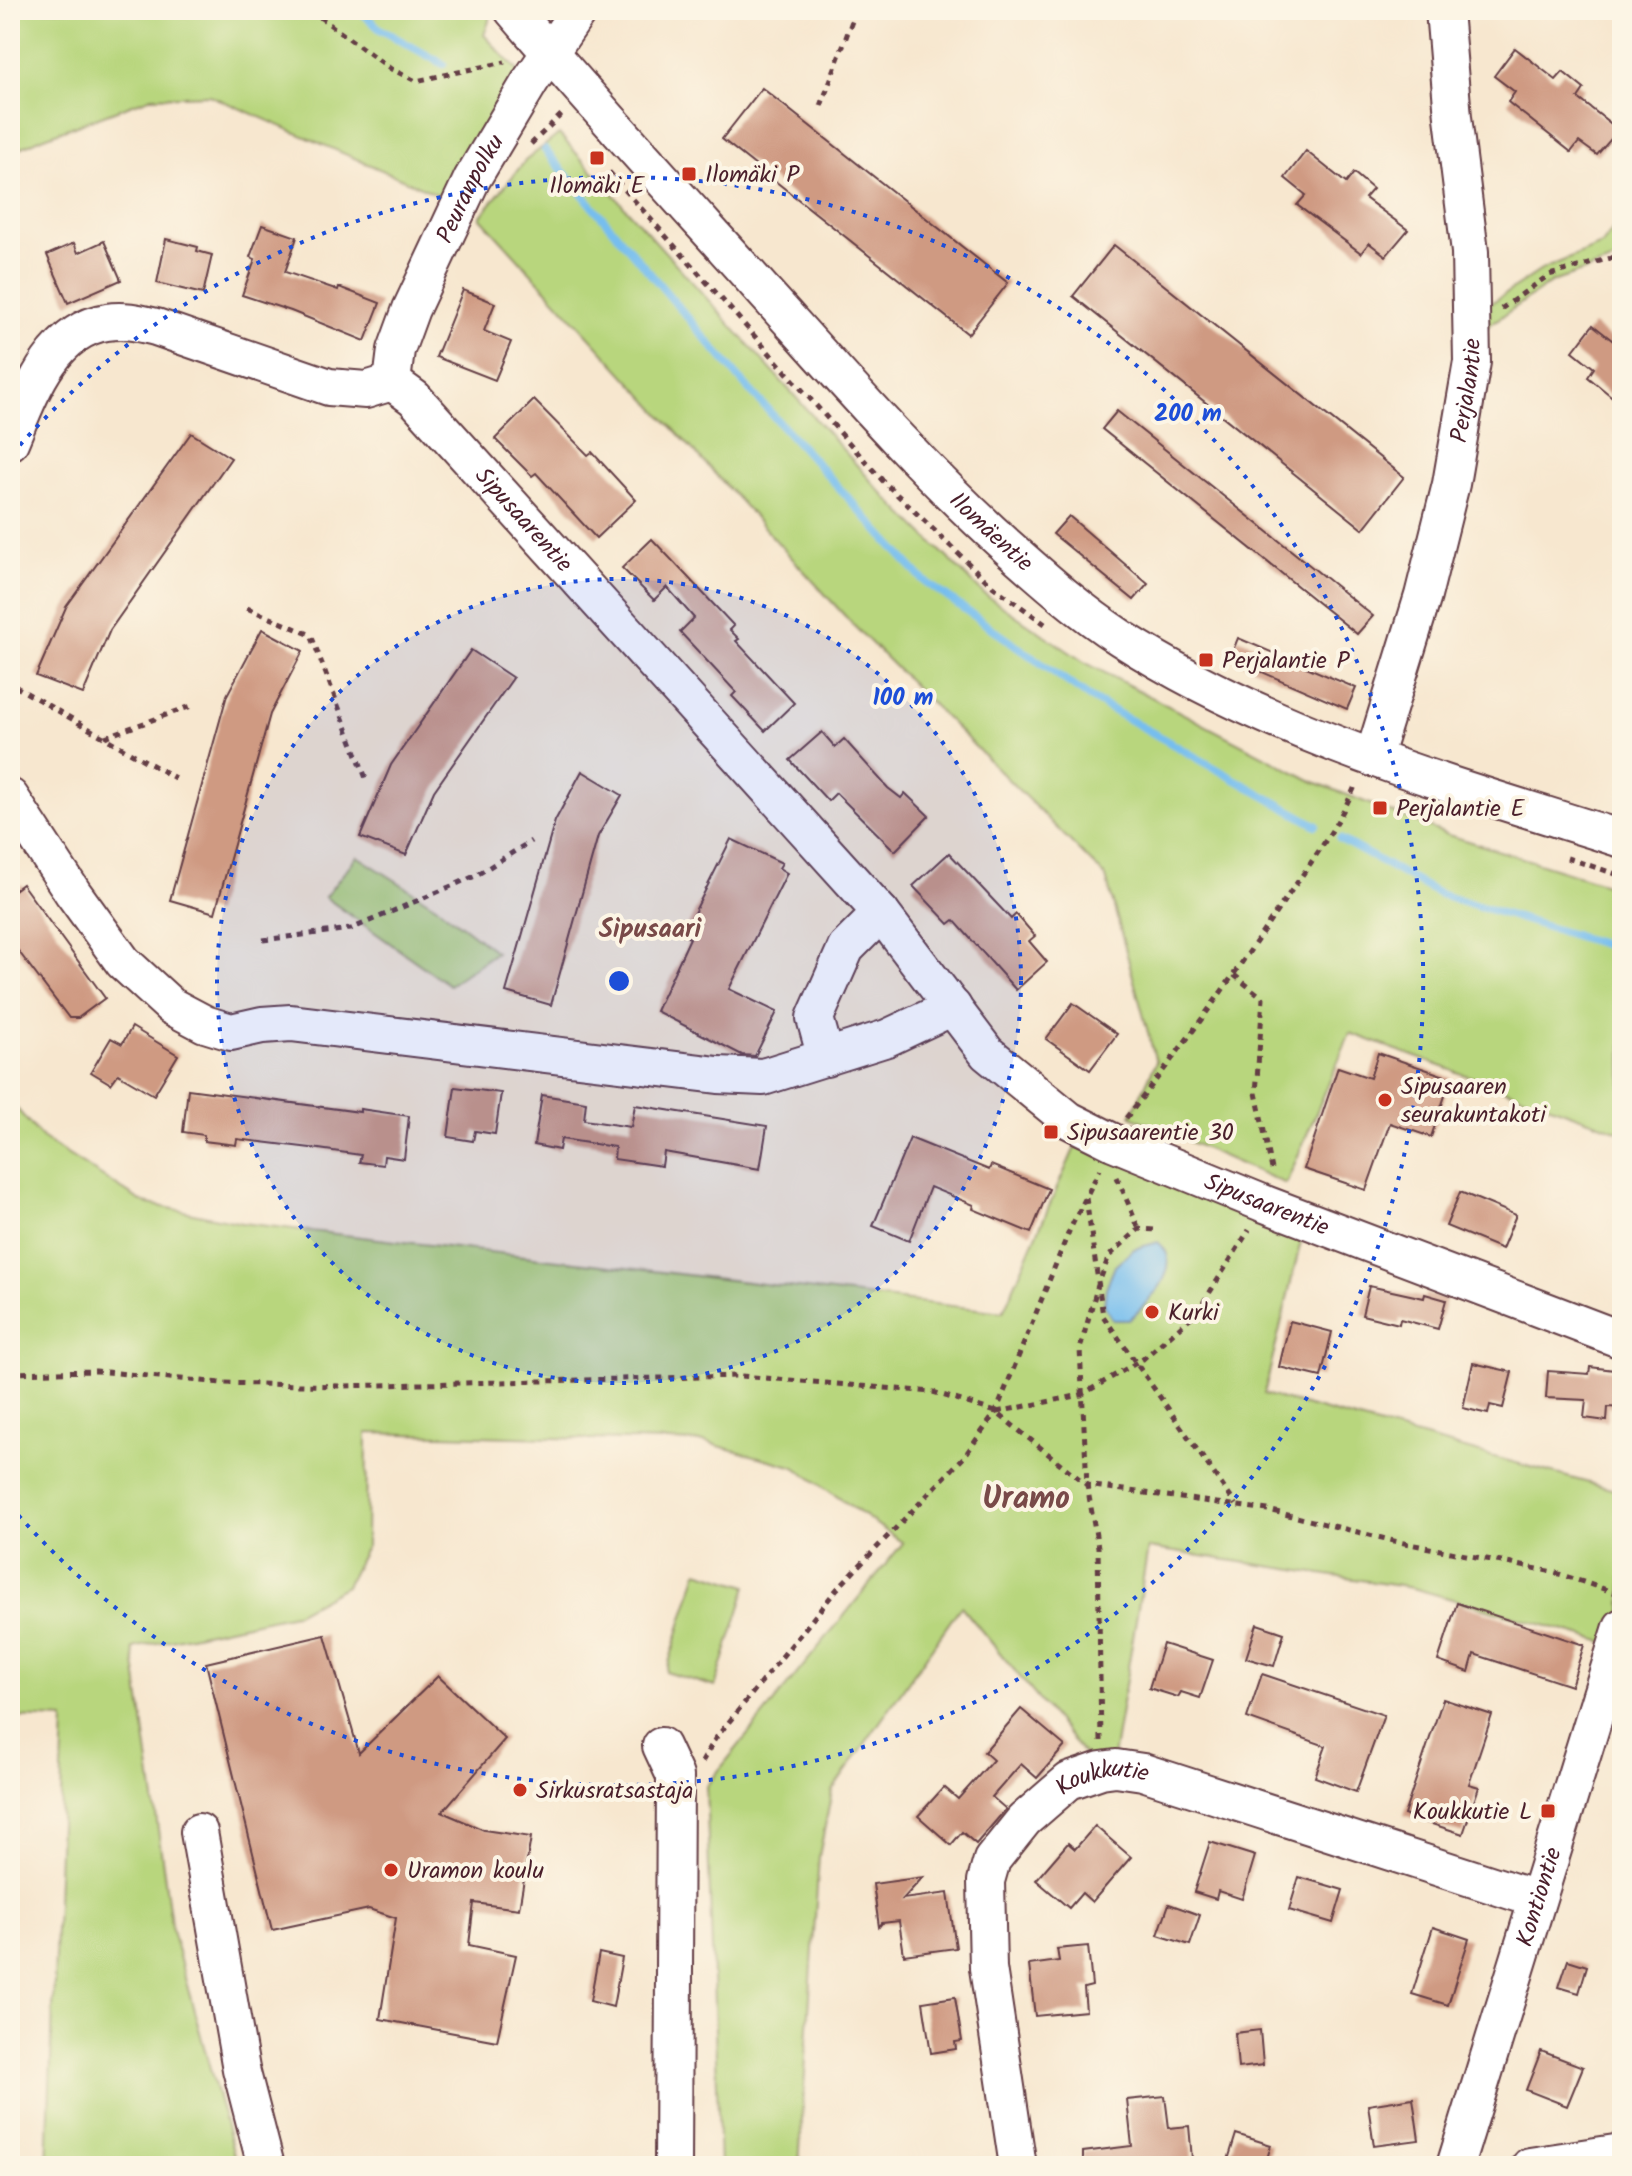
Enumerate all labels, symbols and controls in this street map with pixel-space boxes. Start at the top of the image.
street label: Peuranpolku [427,127,516,250]
marker: Ilomäki E [588,149,606,167]
place label: Ilomäki P [705,156,800,195]
marker: Ilomäki P [680,165,698,183]
place label: Ilomäki E [549,167,646,206]
street label: Perjalantie [1440,338,1493,446]
text: 200 m [1154,395,1222,434]
street label: Sipusaarentie [464,459,582,582]
street label: Ilomäentie [939,483,1042,583]
place label: Perjalantie P [1222,642,1350,681]
marker: Perjalantie P [1197,651,1215,669]
text: 100 m [873,679,933,718]
place label: Perjalantie E [1396,790,1525,829]
marker: Perjalantie E [1371,799,1389,817]
district label: Sipusaari [599,909,703,951]
centre of rings [605,967,633,995]
place label: Sipusaaren seurakuntakoti [1401,1068,1547,1135]
marker: Sipusaaren seurakuntakoti [1376,1091,1394,1109]
place label: Sipusaarentie 30 [1067,1114,1234,1153]
marker: Sipusaarentie 30 [1042,1123,1060,1141]
street label: Sipusaarentie [1198,1163,1335,1248]
place label: Kurki [1168,1294,1220,1333]
marker: Kurki [1143,1303,1161,1321]
district label: Uramo [982,1474,1070,1525]
street label: Koukkutie [1047,1750,1155,1806]
place label: Sirkusratsastaja [536,1772,694,1811]
marker: Sirkusratsastaja [511,1781,529,1799]
place label: Koukkutie L [1413,1793,1532,1832]
marker: Koukkutie L [1539,1802,1557,1820]
street label: Kontiontie [1506,1842,1574,1952]
place label: Uramon koulu [407,1852,544,1891]
marker: Uramon koulu [382,1861,400,1879]

